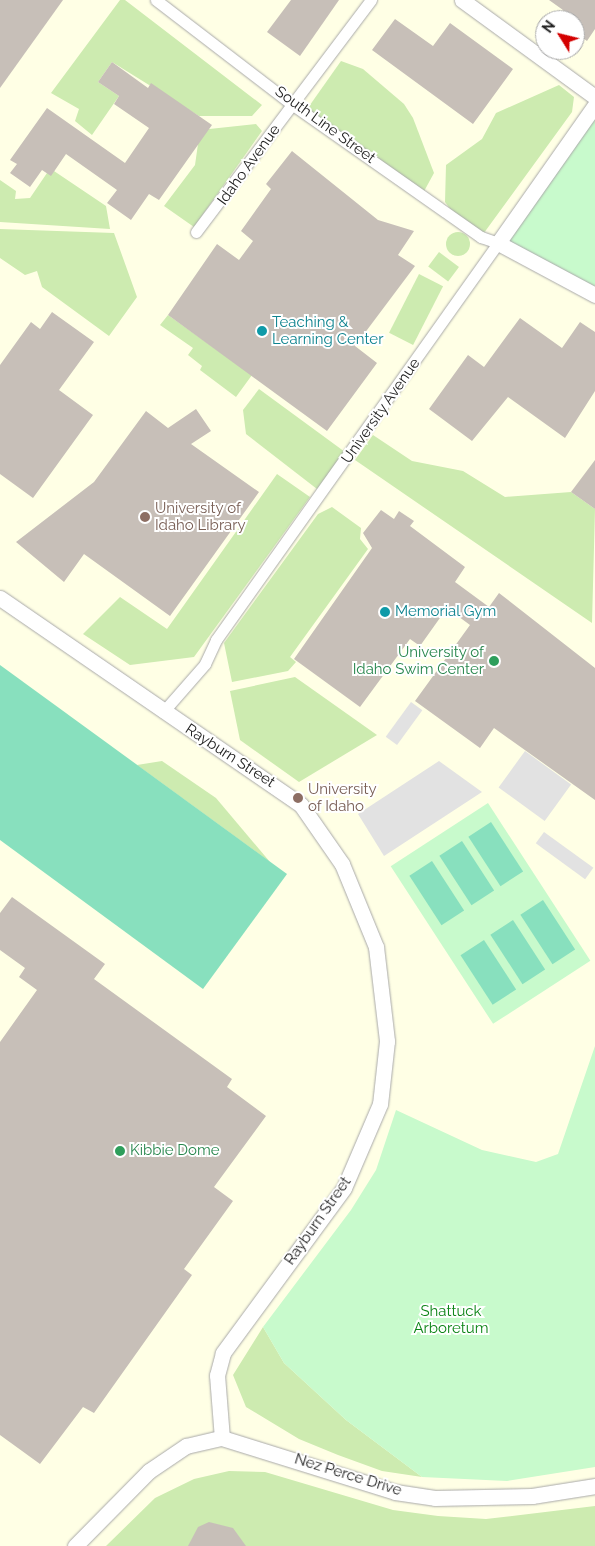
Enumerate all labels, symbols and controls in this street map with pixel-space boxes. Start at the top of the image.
north arrow [535,10,585,60]
text: N [539,18,558,36]
street label: South Line Street [271,83,379,167]
street label: Idaho Avenue [214,121,284,209]
place label: Teaching & Learning Center [272,313,383,348]
marker: Teaching & Learning Center [256,325,268,337]
street label: University Avenue [338,355,424,467]
place label: University of Idaho Library [155,499,246,534]
marker: University of Idaho Library [139,511,151,523]
place label: Memorial Gym [395,603,497,621]
marker: Memorial Gym [379,606,391,618]
place label: University of Idaho Swim Center [353,643,484,678]
marker: University of Idaho Swim Center [488,655,500,667]
street label: Rayburn Street [182,720,278,792]
place label: University of Idaho [308,780,377,815]
marker: University of Idaho [292,792,304,804]
place label: Kibbie Dome [130,1142,220,1160]
marker: Kibbie Dome [114,1145,126,1157]
street label: Rayburn Street [281,1174,355,1268]
park label: Shattuck Arboretum [413,1302,489,1337]
street label: Nez Perce Drive [292,1450,404,1500]

